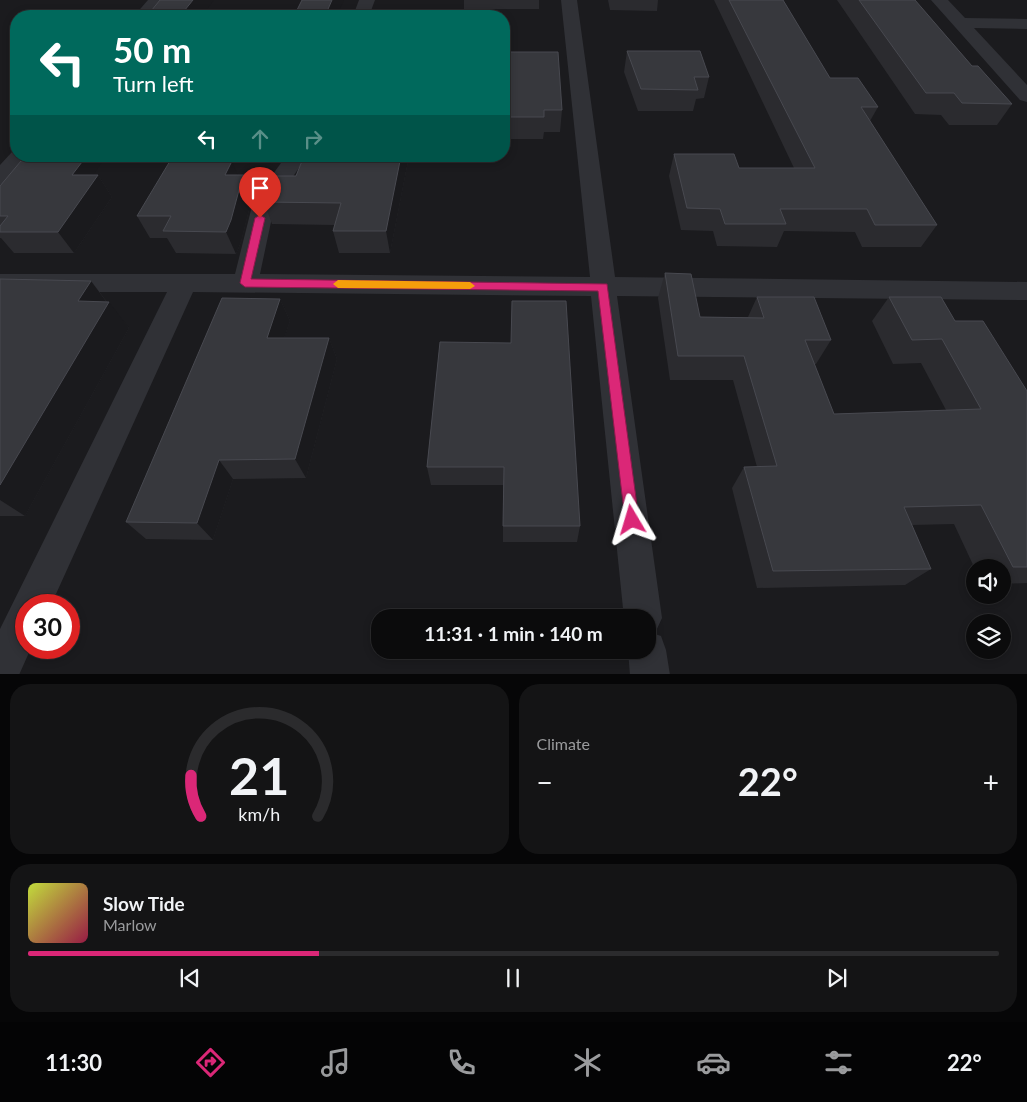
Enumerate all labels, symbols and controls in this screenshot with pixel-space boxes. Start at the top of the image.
text: 50 m [113,28,191,70]
icon: left [30,30,95,95]
text: Turn left [113,70,194,97]
icon: left [193,125,221,153]
icon: ahead [246,125,274,153]
icon: right [299,125,327,153]
pin [239,167,281,218]
icon: arrive [246,174,274,202]
position arrow [605,493,657,545]
map controls [966,559,1011,659]
button: sound [966,559,1011,604]
speed limit sign: 30 [15,594,80,659]
button: layers [966,614,1011,659]
text: 11:31 · 1 min · 140 m [424,622,603,645]
text: Climate [537,734,590,753]
text: 21 [229,744,289,806]
text: 22° [738,758,798,804]
text: − [537,765,553,799]
text: + [983,765,999,799]
text: km/h [238,803,280,825]
text: Slow Tide [103,892,185,915]
text: Marlow [103,915,157,934]
icon: previous [176,964,204,992]
icon: pause [499,964,527,992]
icon: next [823,964,851,992]
icon: directions [193,1045,228,1080]
icon: music [318,1045,353,1080]
icon: phone [444,1045,479,1080]
icon: climate [570,1045,605,1080]
icon: car [696,1045,731,1080]
icon: filters [821,1045,856,1080]
text: 11:30 [45,1049,102,1076]
text: 22° [947,1049,982,1076]

